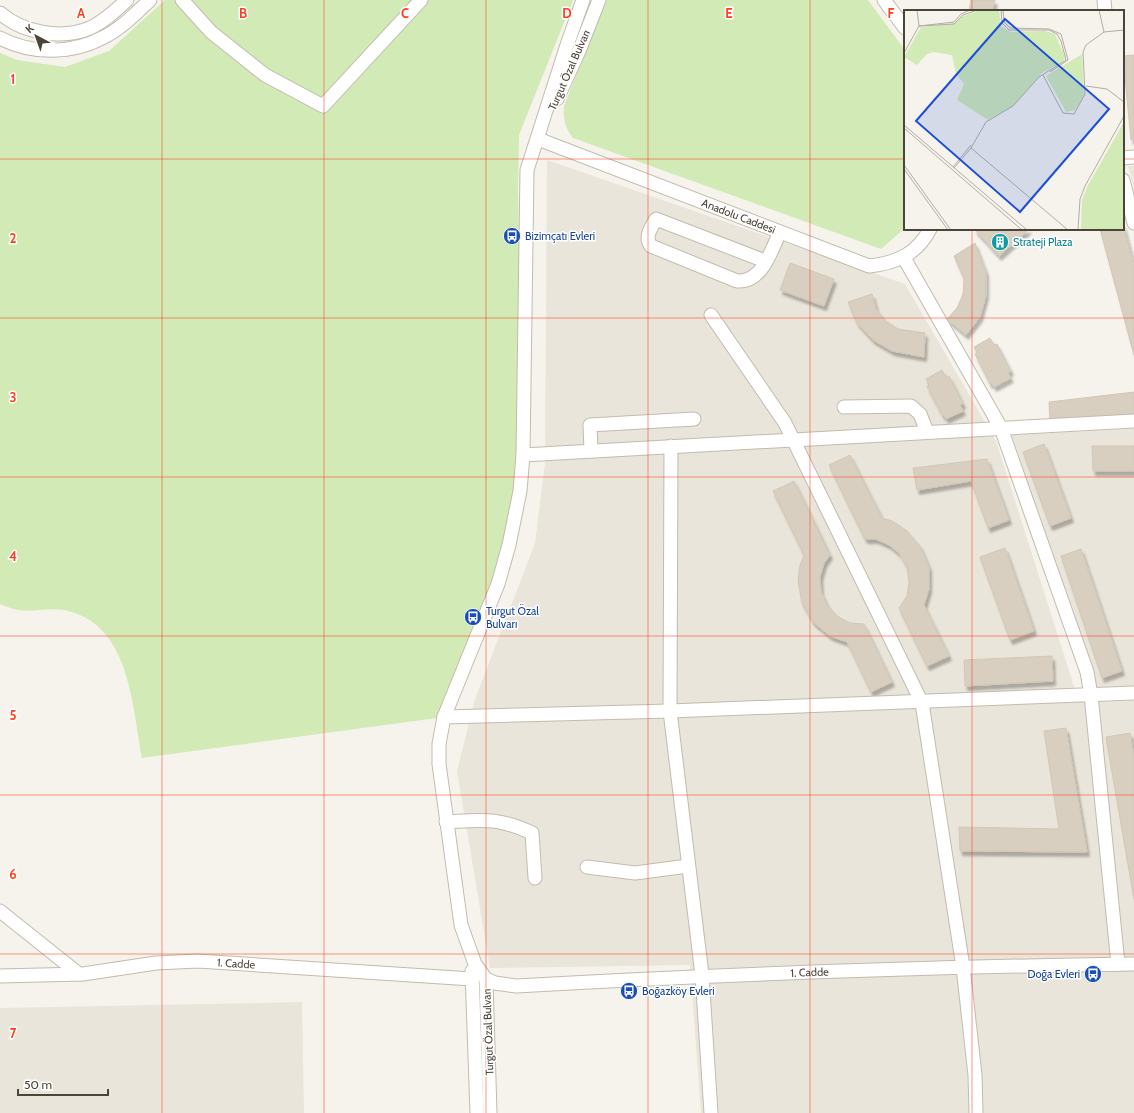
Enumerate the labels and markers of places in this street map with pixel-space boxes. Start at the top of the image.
bus stop icon: Bizimçatı Evleri [502,226,522,246]
place label: Bizimçatı Evleri [525,229,595,243]
building icon: Strateji Plaza [990,232,1010,252]
place label: Strateji Plaza [1013,235,1073,249]
place label: Turgut Özal Bulvarı [486,604,539,631]
bus stop icon: Turgut Özal Bulvarı [463,607,483,627]
bus stop icon: Doğa Evleri [1083,964,1103,984]
place label: Doğa Evleri [1027,967,1080,981]
bus stop icon: Boğazköy Evleri [619,981,639,1001]
place label: Boğazköy Evleri [642,984,715,998]

